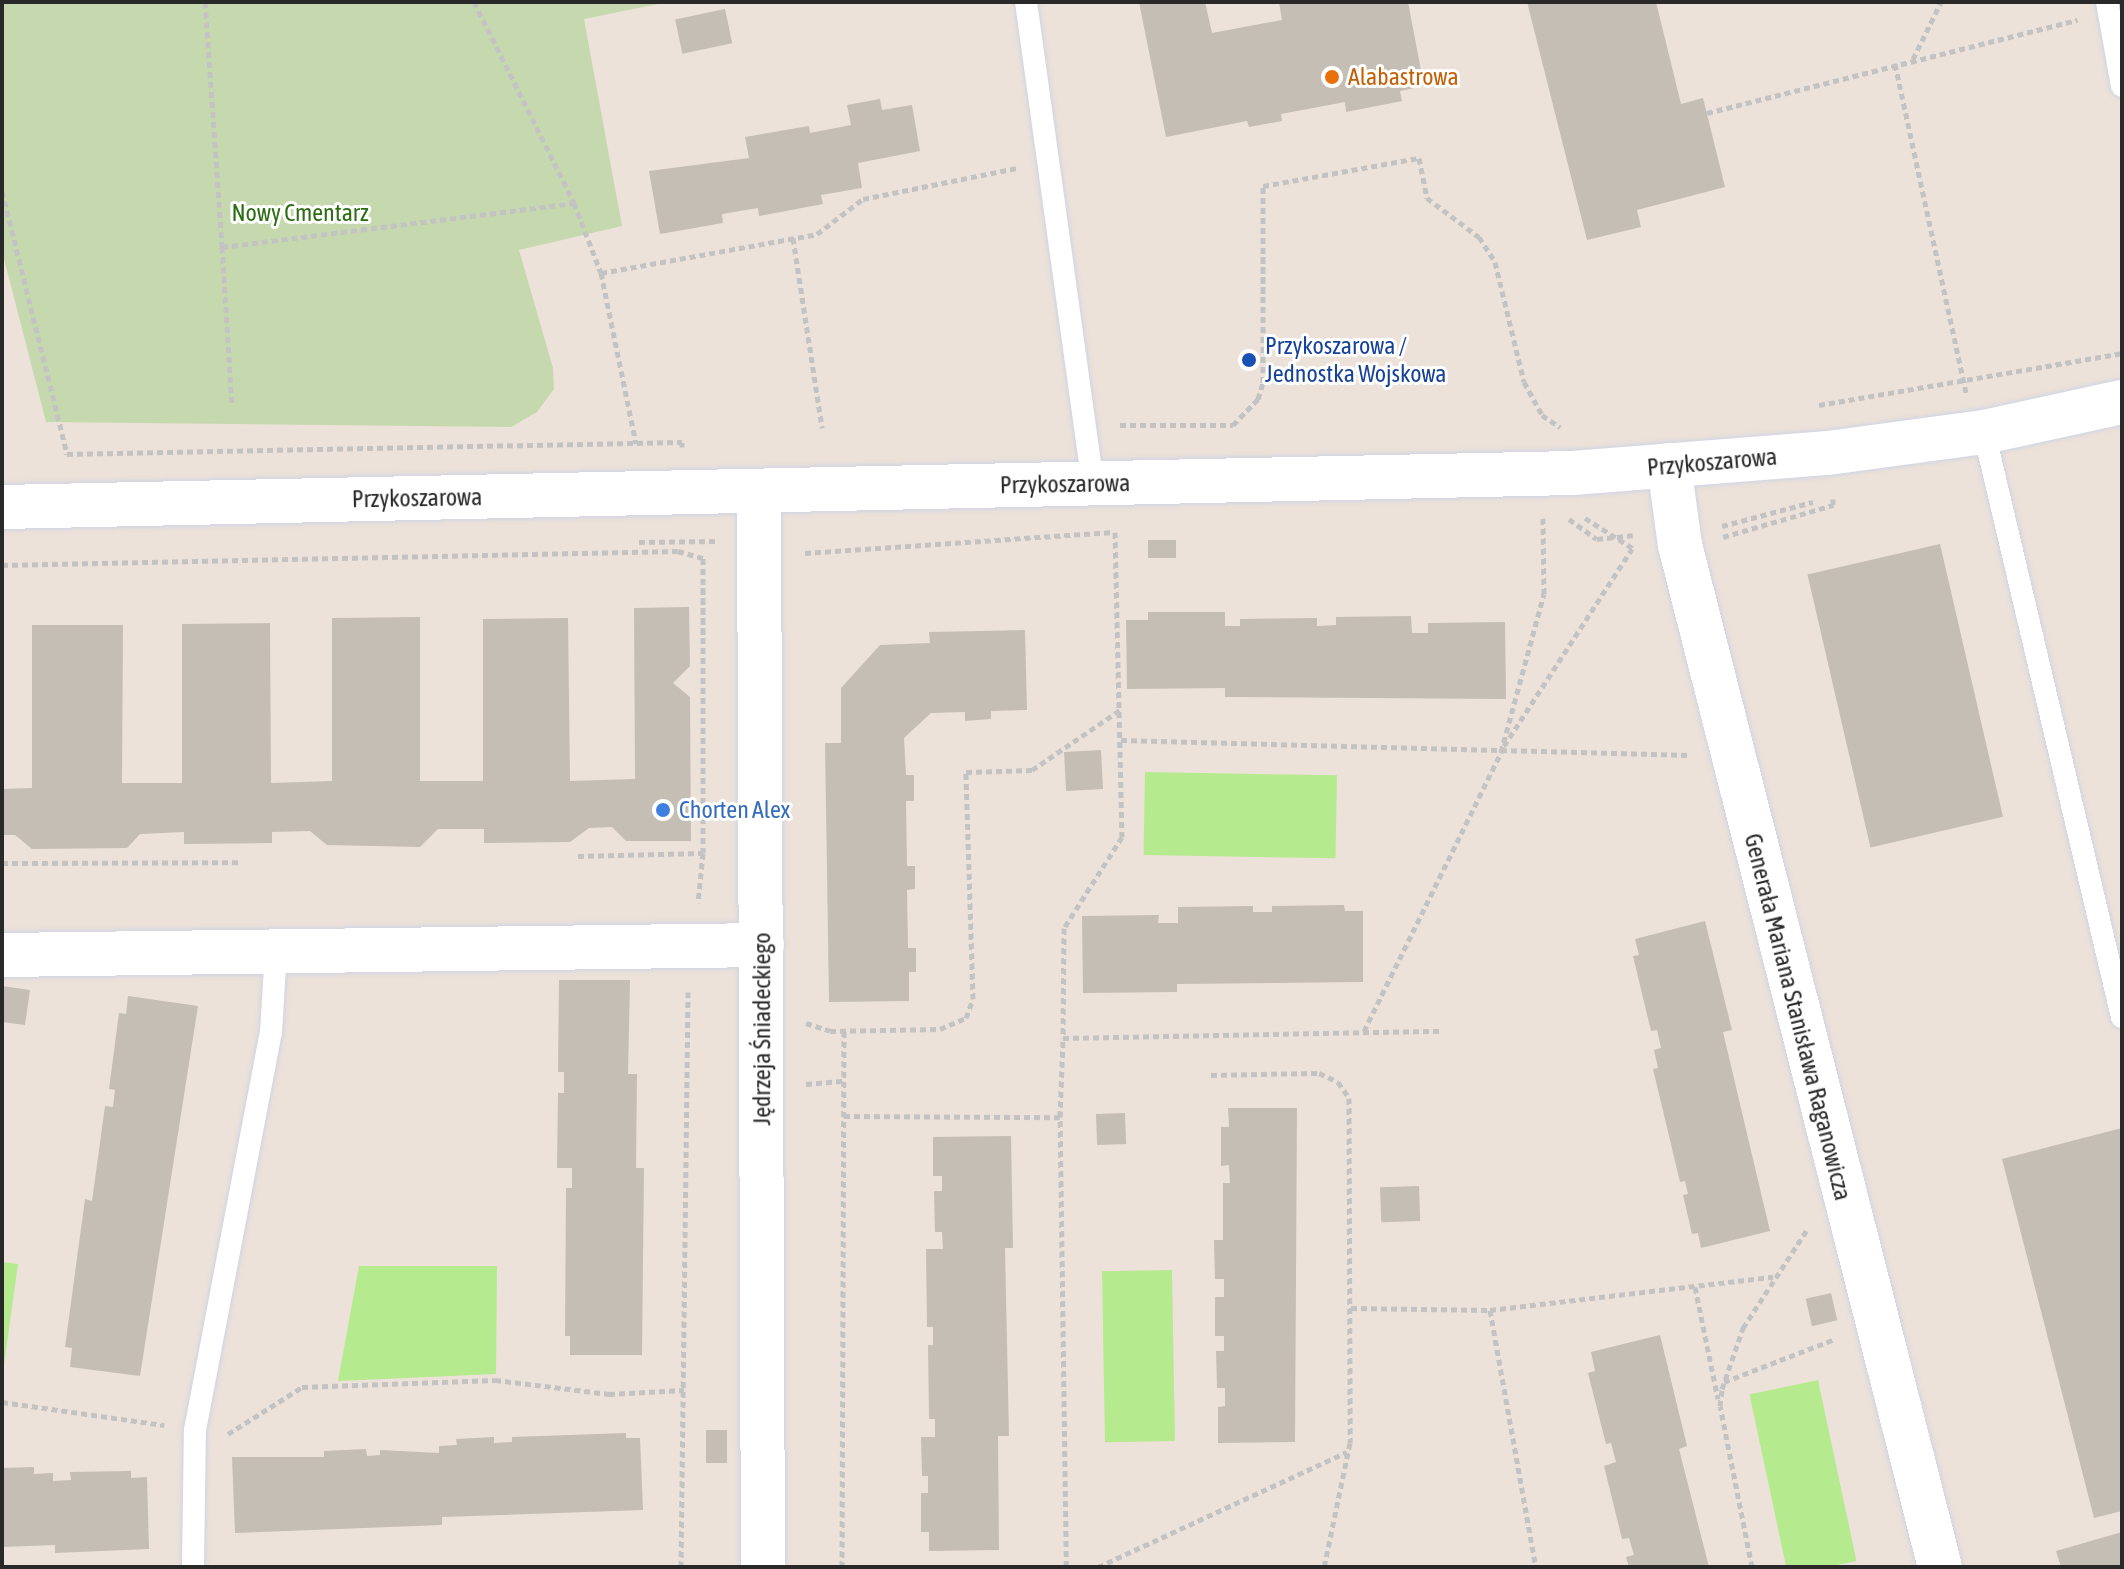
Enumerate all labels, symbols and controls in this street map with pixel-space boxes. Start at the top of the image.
place label: Alabastrowa [1348,63,1459,91]
marker: Alabastrowa [1323,68,1341,86]
park label: Nowy Cmentarz [231,199,369,227]
place label: Przykoszarowa / Jednostka Wojskowa [1265,332,1446,388]
marker: Przykoszarowa / Jednostka Wojskowa [1240,351,1258,369]
street label: Przykoszarowa [1646,442,1778,482]
street label: Przykoszarowa [1000,468,1130,500]
street label: Przykoszarowa [352,482,482,514]
place label: Chorten Alex [679,796,790,824]
marker: Chorten Alex [654,801,672,819]
street label: Generała Mariana Stanisława Raganowicza [1738,831,1858,1203]
street label: Jędrzeja Śniadeckiego [748,933,776,1125]

